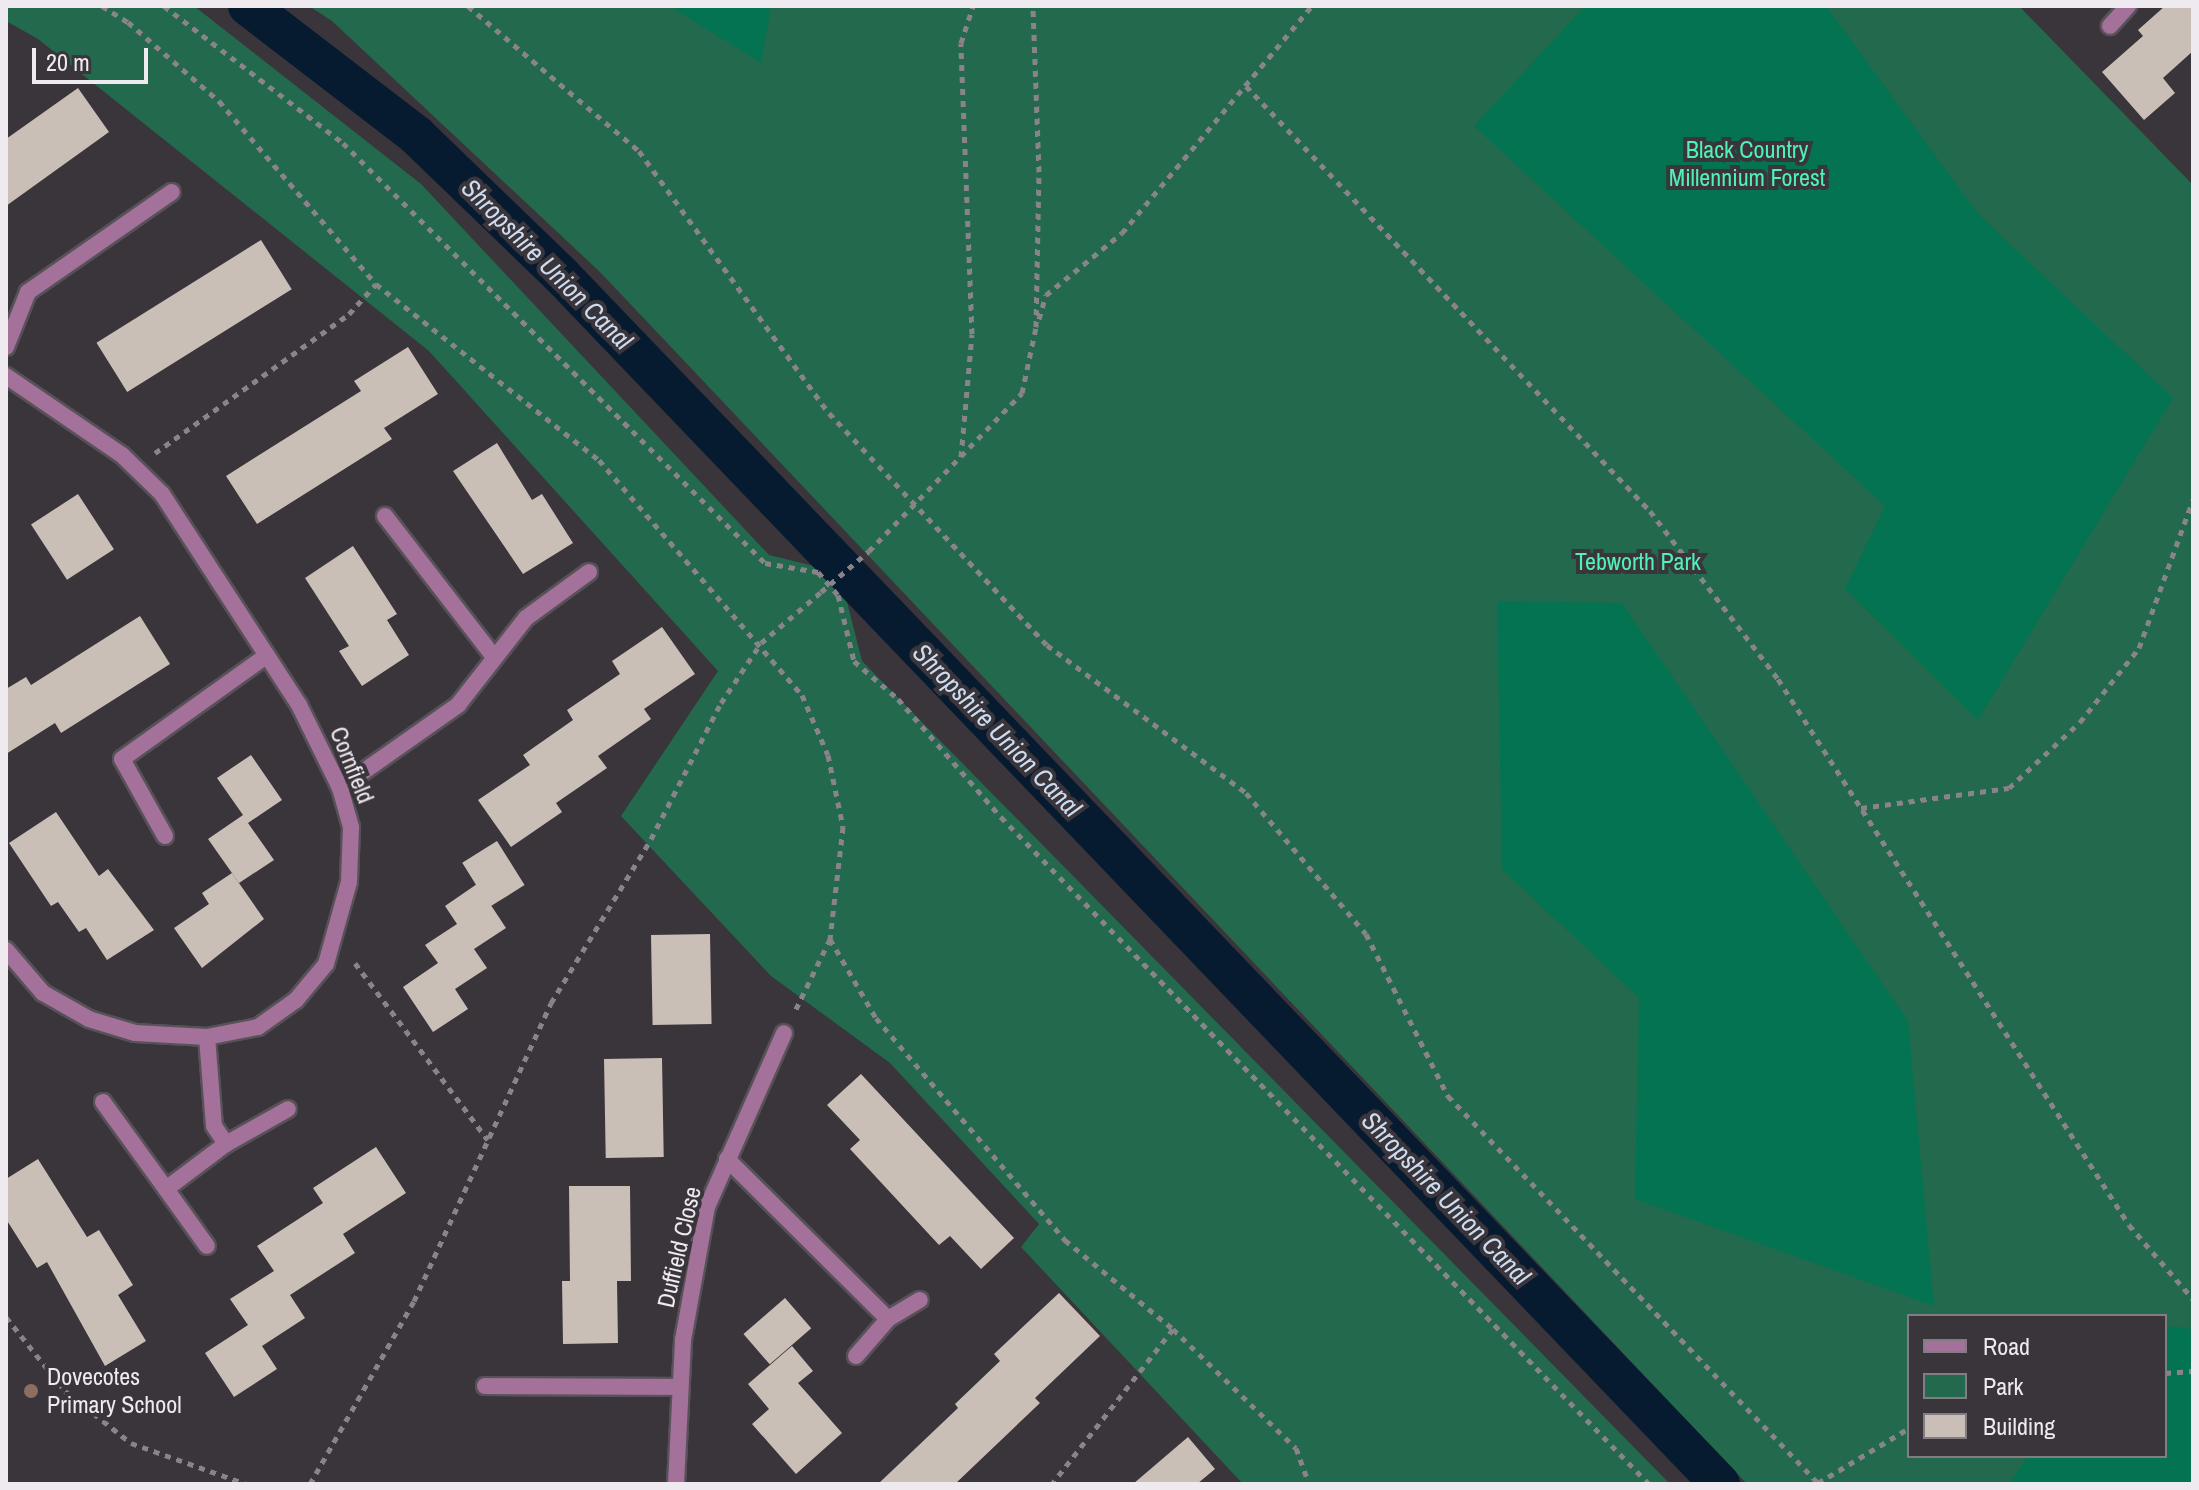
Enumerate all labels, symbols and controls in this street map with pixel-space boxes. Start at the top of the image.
scale bar [36,32,152,82]
text: 20 m [46,46,90,78]
park label: Black Country Millennium Forest [1669,136,1825,192]
water label: Shropshire Union Canal [455,172,639,356]
park label: Tebworth Park [1575,548,1701,576]
water label: Shropshire Union Canal [906,637,1088,823]
street label: Cornfield [324,723,380,807]
water label: Shropshire Union Canal [1355,1105,1537,1291]
street label: Duffield Close [651,1184,707,1310]
legend [1907,1314,2167,1458]
text: Road [1983,1330,2030,1362]
place label: Dovecotes Primary School [47,1363,182,1419]
text: Park [1983,1370,2023,1402]
marker: Dovecotes Primary School [22,1382,40,1400]
text: Building [1983,1410,2055,1442]

